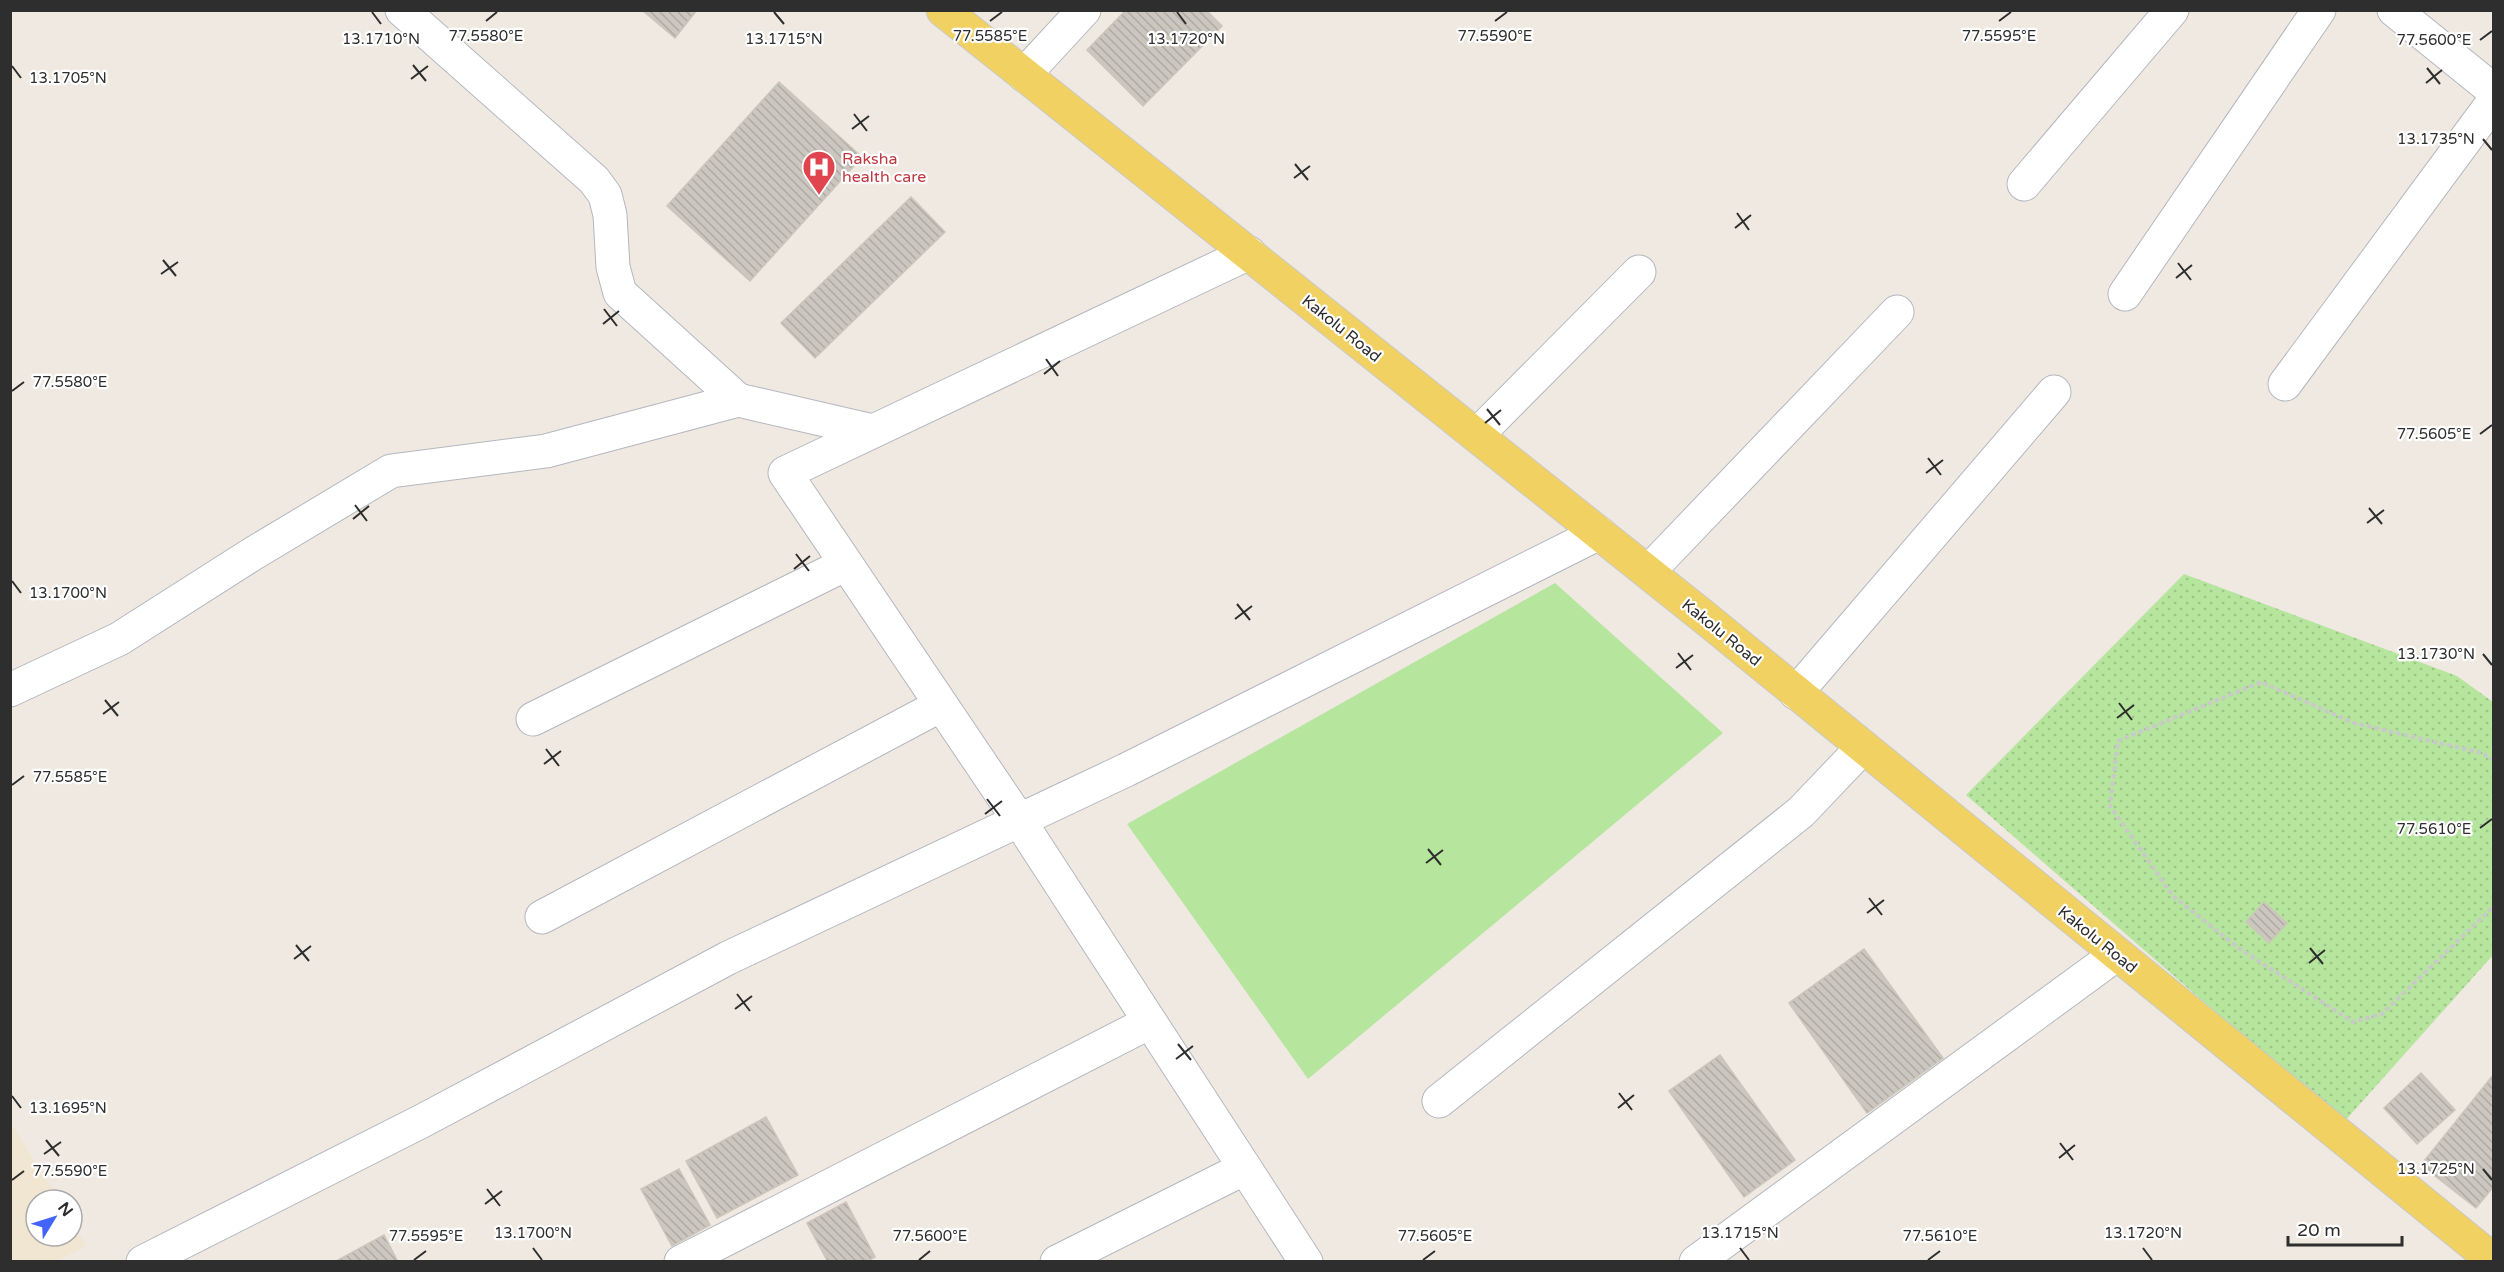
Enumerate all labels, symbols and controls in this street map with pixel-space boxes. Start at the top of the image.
text: 77.5580°E [449,27,523,45]
text: 77.5585°E [953,27,1027,45]
text: 77.5590°E [1458,27,1532,45]
text: 77.5595°E [1962,27,2036,45]
text: 13.1710°N [342,30,420,48]
text: 13.1715°N [745,30,823,48]
text: 13.1720°N [1147,30,1225,48]
text: 77.5600°E [2397,31,2471,49]
text: 13.1705°N [29,69,107,87]
text: 13.1735°N [2397,130,2475,148]
hospital icon: Raksha health care [801,149,837,196]
place label: Raksha health care [842,149,926,187]
street label: Kakolu Road [1298,291,1385,367]
text: 77.5580°E [33,373,107,391]
text: 77.5605°E [2397,425,2471,443]
text: 13.1700°N [29,584,107,602]
street label: Kakolu Road [1678,595,1765,671]
text: 13.1730°N [2397,645,2475,663]
text: 77.5585°E [33,768,107,786]
text: 77.5610°E [2397,820,2471,838]
street label: Kakolu Road [2054,902,2141,978]
text: 13.1695°N [29,1099,107,1117]
text: 13.1725°N [2397,1160,2475,1178]
text: 77.5590°E [33,1162,107,1180]
north arrow [24,1188,84,1248]
text: N [53,1198,77,1221]
scale bar [2288,1209,2402,1247]
text: 20 m [2297,1219,2341,1241]
text: 13.1700°N [494,1224,572,1242]
text: 13.1715°N [1701,1224,1779,1242]
text: 13.1720°N [2104,1224,2182,1242]
text: 77.5595°E [389,1227,463,1245]
text: 77.5600°E [893,1227,967,1245]
text: 77.5605°E [1398,1227,1472,1245]
text: 77.5610°E [1903,1227,1977,1245]

